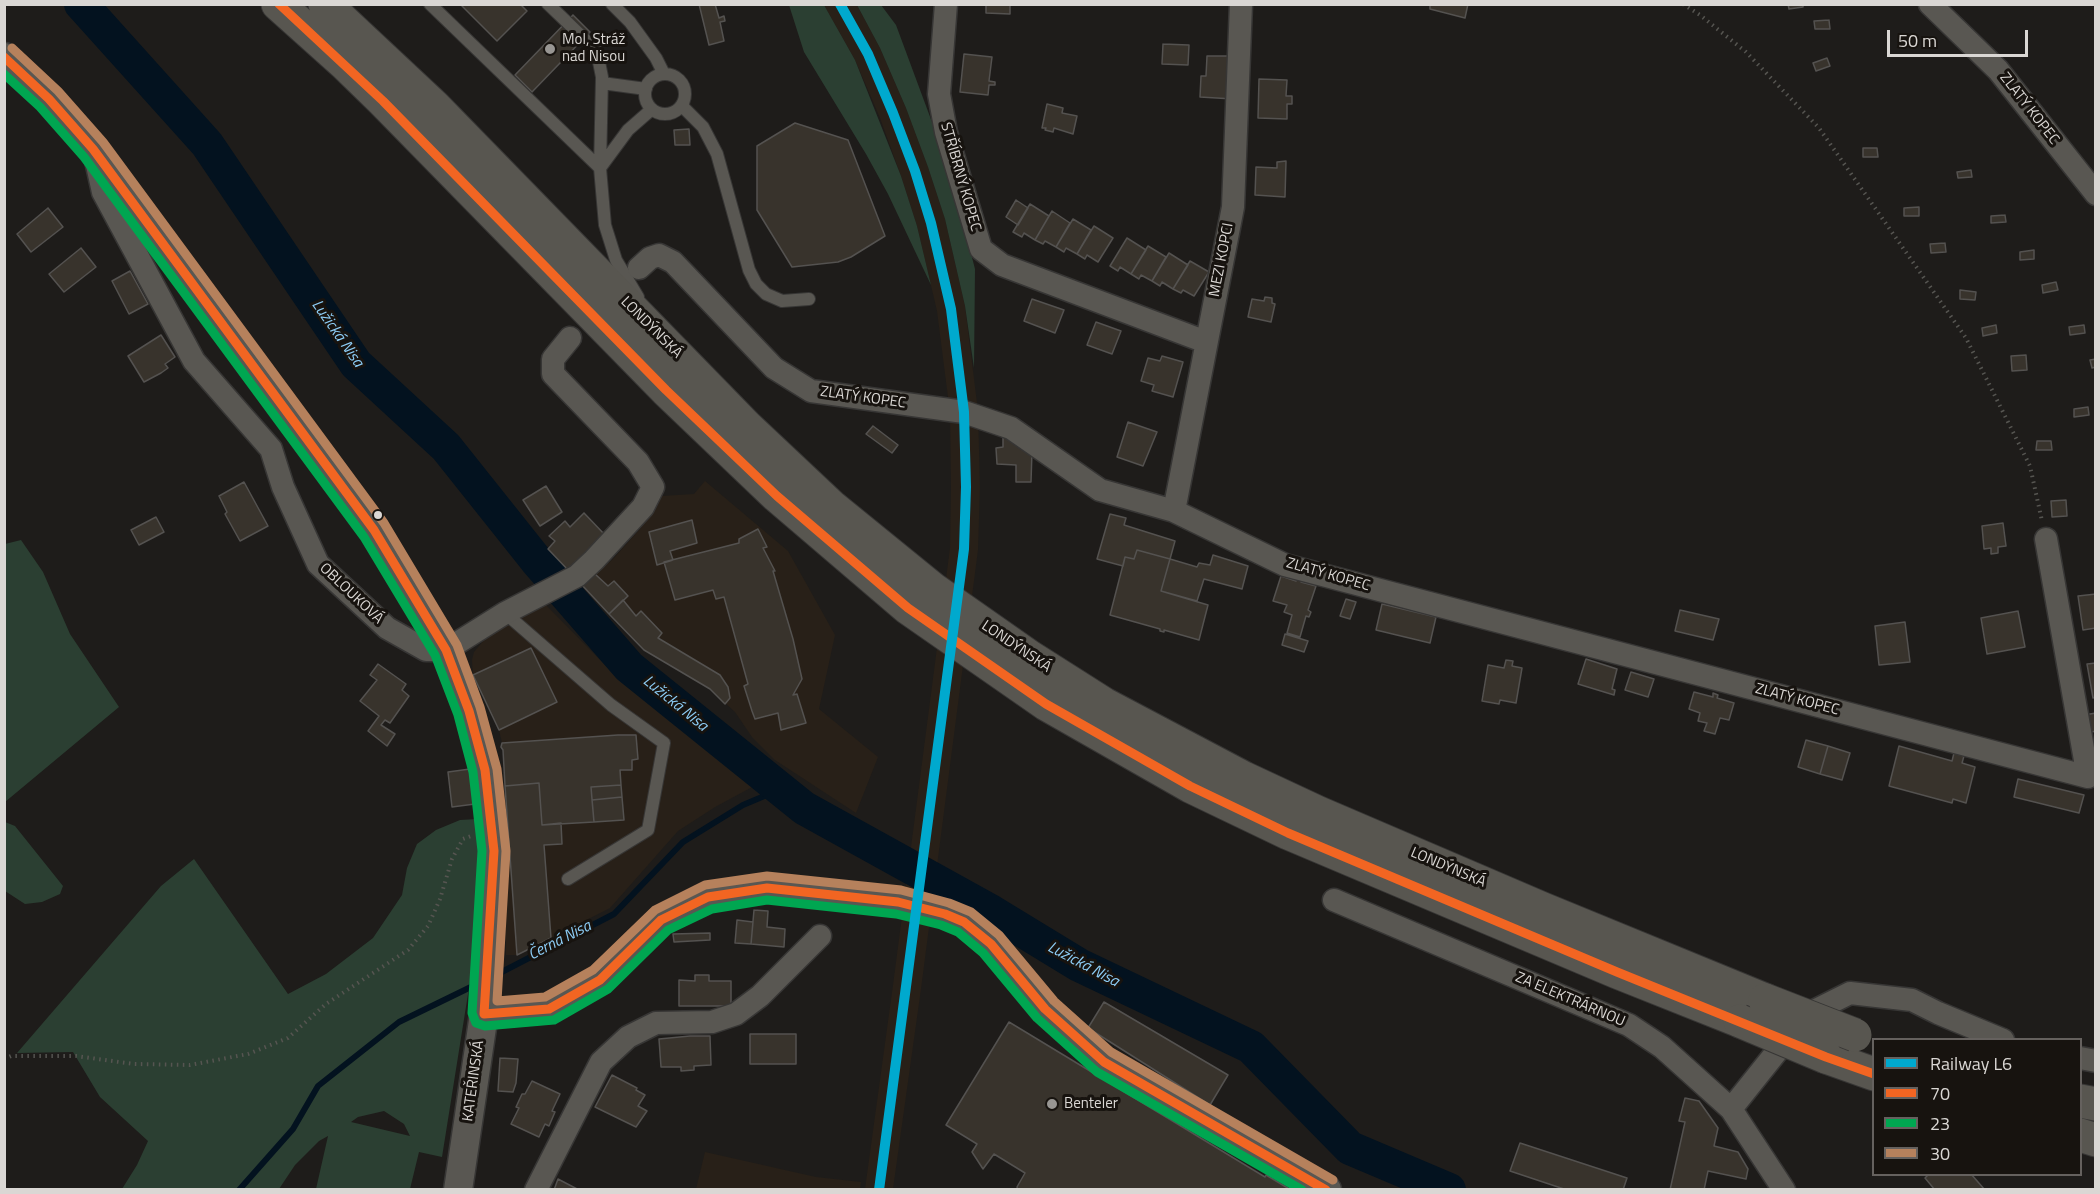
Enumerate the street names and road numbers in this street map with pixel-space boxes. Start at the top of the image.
street label: ZLATÝ KOPEC [1995,70,2063,148]
street label: STŘÍBRNÝ KOPEC [936,121,984,233]
street label: MEZI KOPCI [1206,222,1238,298]
street label: LONDÝNSKÁ [616,293,686,363]
street label: ZLATÝ KOPEC [819,383,907,413]
street label: ZLATÝ KOPEC [1284,554,1372,596]
street label: OBLOUKOVÁ [315,560,387,628]
street label: LONDÝNSKÁ [978,617,1054,677]
street label: ZLATÝ KOPEC [1753,680,1841,720]
street label: LONDÝNSKÁ [1408,844,1488,892]
street label: ZA ELEKTRÁRNOU [1512,969,1628,1031]
street label: KATEŘINSKÁ [459,1039,489,1123]

